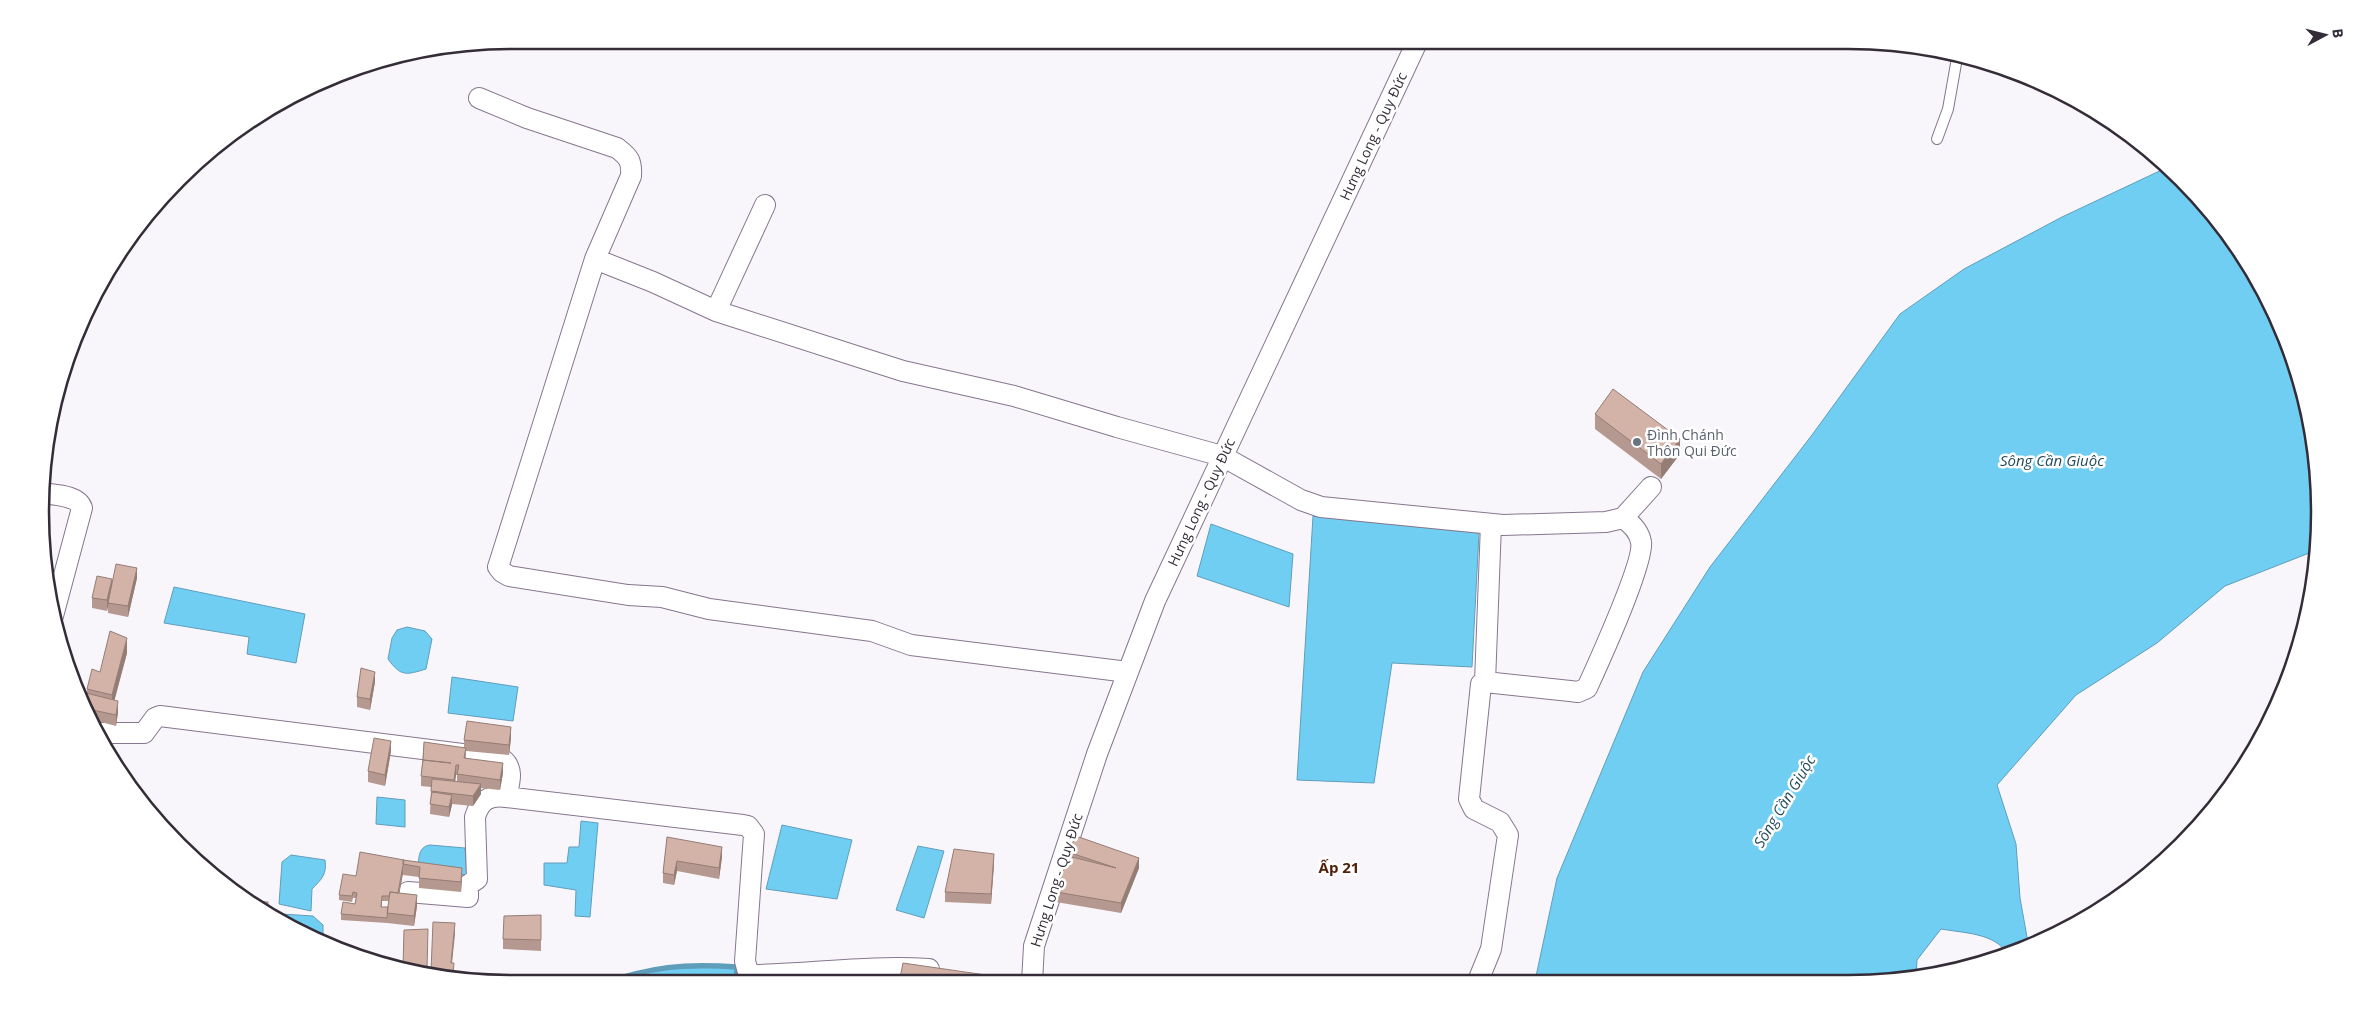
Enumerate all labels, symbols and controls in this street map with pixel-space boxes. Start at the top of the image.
north arrow [2300,10,2350,60]
text: B [2328,28,2348,39]
street label: Hưng Long - Quy Đức [1335,69,1411,203]
place label: Đình Chánh Thôn Qui Đức [1647,425,1737,460]
street label: Hưng Long - Quy Đức [1163,435,1239,569]
marker: Đình Chánh Thôn Qui Đức [1631,436,1643,448]
water label: Sông Cần Giuộc [2000,450,2104,470]
water label: Sông Cần Giuộc [1749,751,1819,851]
street label: Hưng Long - Quy Đức [1025,811,1087,949]
district label: Ấp 21 [1319,857,1359,877]

